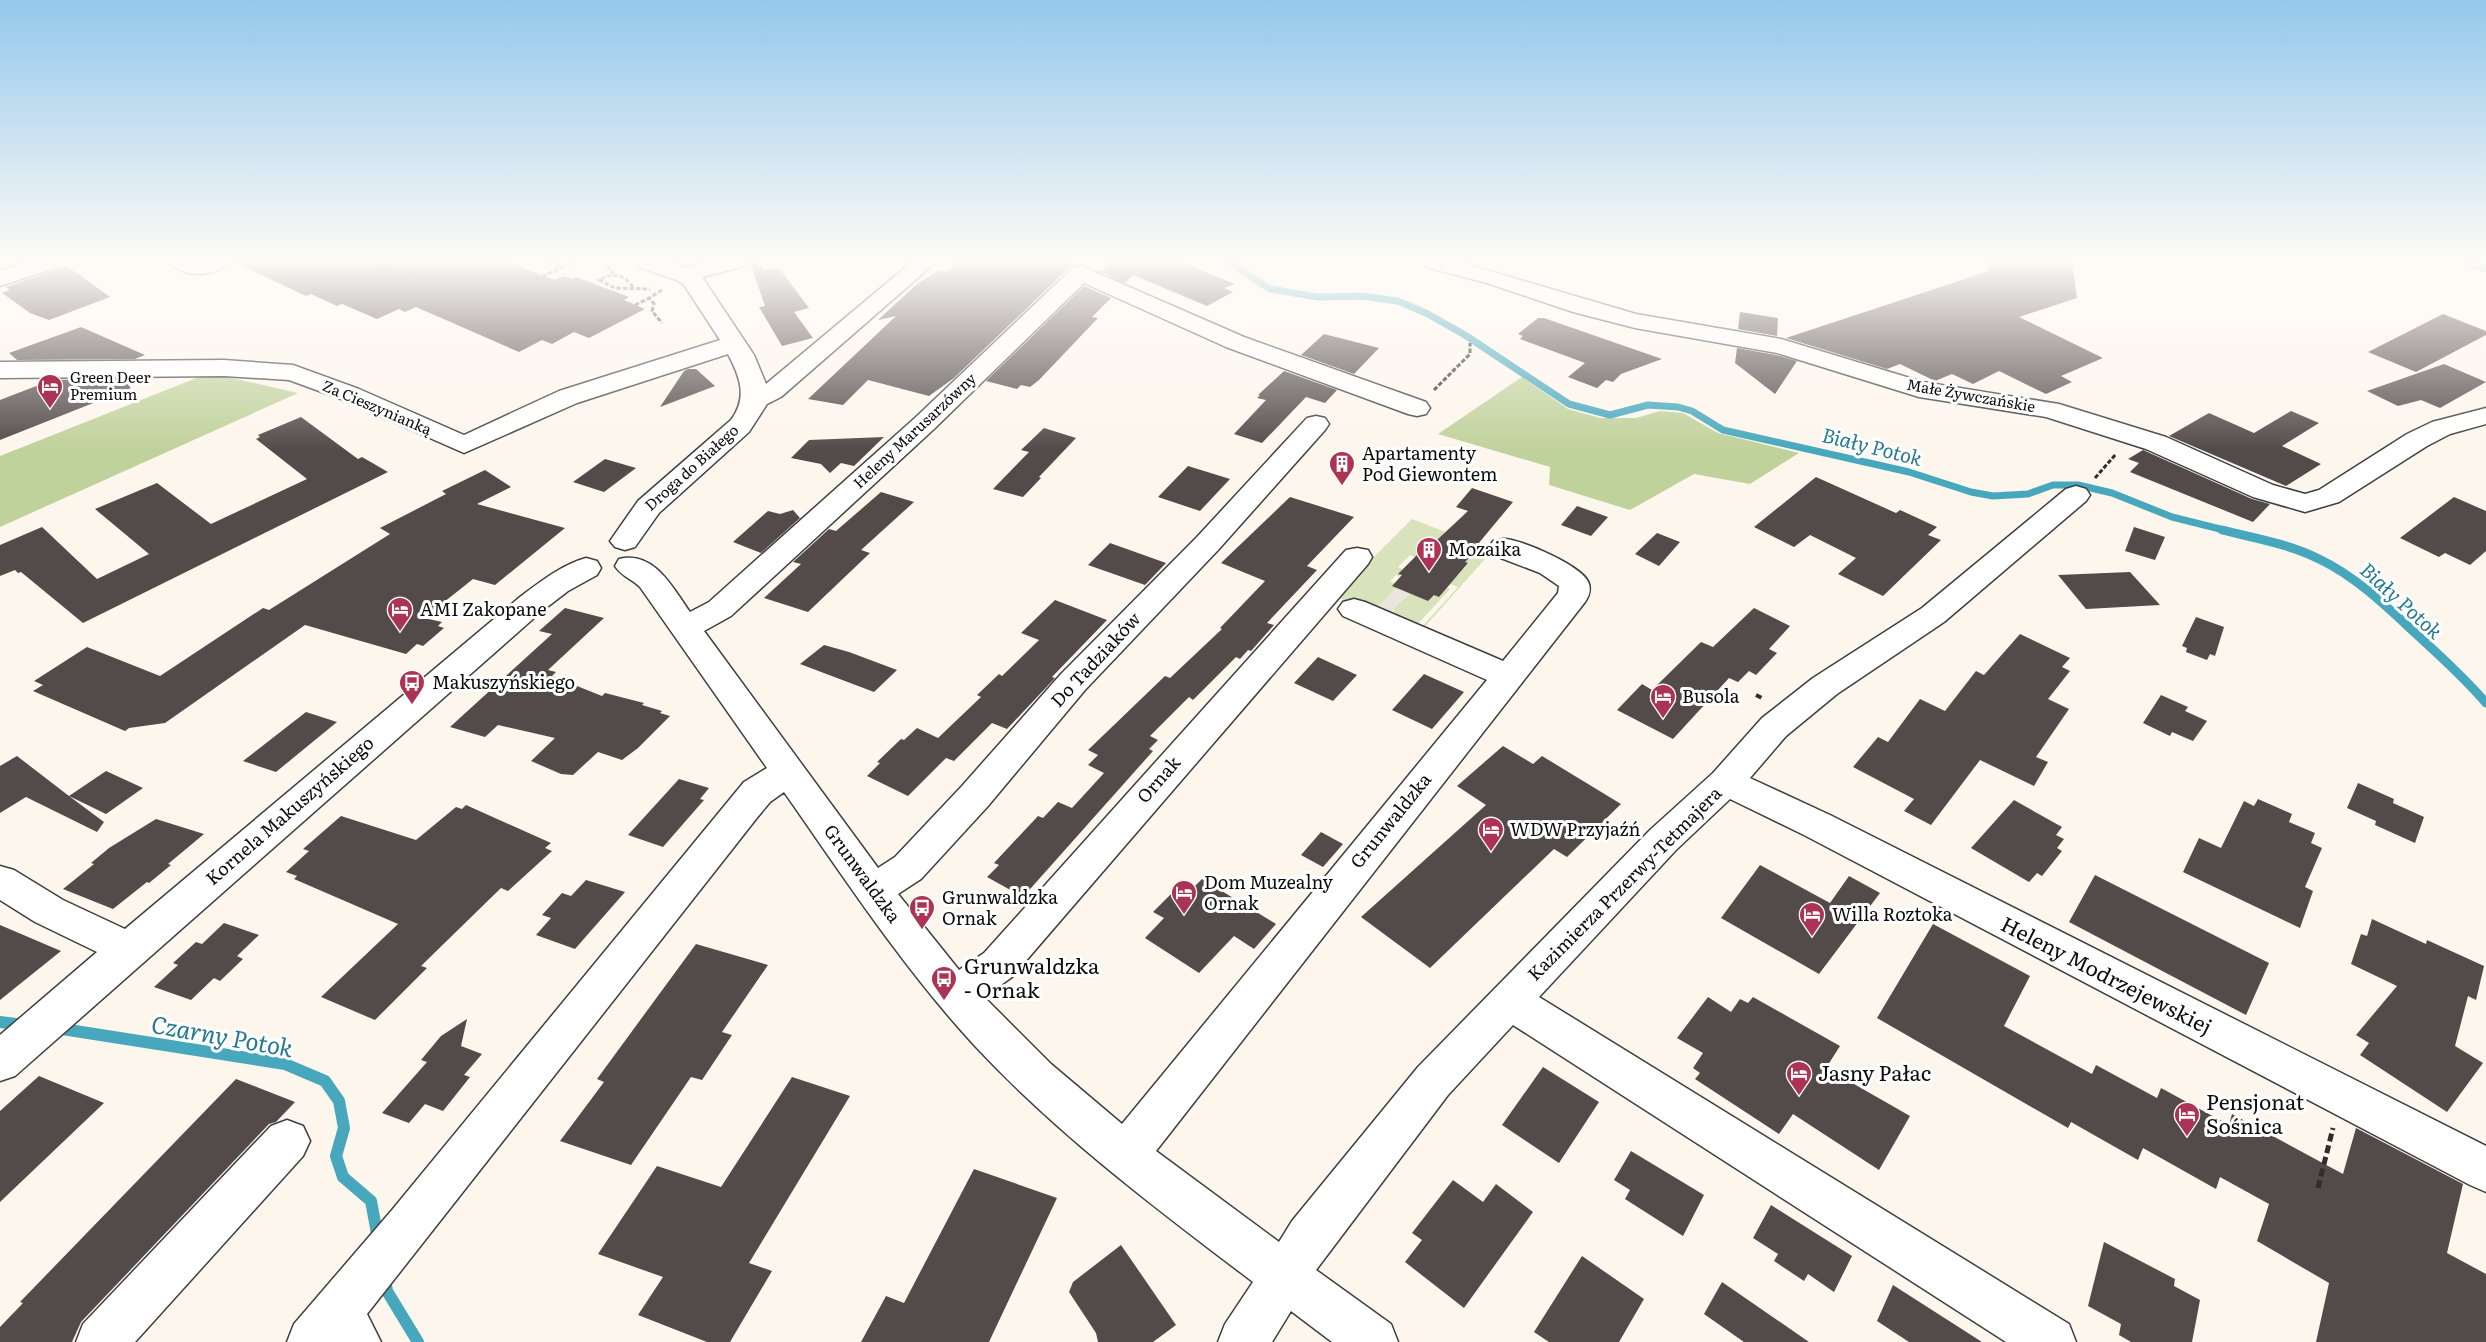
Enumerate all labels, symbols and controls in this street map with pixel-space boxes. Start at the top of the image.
place label: Green Deer Premium [70,365,151,405]
street label: Heleny Marusarzówny [847,366,981,493]
hotel icon: Green Deer Premium [35,372,65,410]
street label: Małe Żywczańskie [1905,372,2038,417]
street label: Za Cieszynianką [319,373,437,440]
street label: Droga do Białego [639,418,743,516]
water label: Biały Potok [1819,418,1926,472]
place label: Apartamenty Pod Giewontem [1362,439,1497,487]
building icon: Apartamenty Pod Giewontem [1327,449,1357,487]
building icon: Mozaika [1414,535,1444,573]
place label: Mozaika [1448,535,1522,562]
water label: Biały Potok [2354,554,2450,645]
hotel icon: AMI Zakopane [385,595,415,633]
place label: AMI Zakopane [420,595,547,622]
street label: Do Tadziaków [1044,605,1147,713]
bus stop icon: Makuszyńskiego [397,668,427,706]
place label: Makuszyńskiego [432,668,575,695]
hotel icon: Busola [1648,682,1678,720]
place label: Busola [1682,682,1740,709]
street label: Kornela Makuszyńskiego [199,729,379,891]
street label: Ornak [1130,749,1187,809]
street label: Grunwaldzka [1343,766,1437,874]
street label: Kazimierza Przerwy-Tetmajera [1521,779,1727,986]
hotel icon: WDW Przyjaźń [1476,815,1506,853]
place label: WDW Przyjaźń [1510,815,1641,842]
street label: Grunwaldzka [818,818,908,928]
place label: Dom Muzealny Ornak [1204,868,1333,916]
hotel icon: Dom Muzealny Ornak [1169,878,1199,916]
place label: Grunwaldzka Ornak [942,883,1058,931]
bus stop icon: Grunwaldzka Ornak [907,893,937,931]
hotel icon: Willa Roztoka [1797,900,1827,938]
place label: Willa Roztoka [1832,900,1953,927]
street label: Heleny Modrzejewskiej [1996,907,2218,1040]
place label: Grunwaldzka - Ornak [964,949,1100,1004]
bus stop icon: Grunwaldzka - Ornak [929,964,959,1002]
water label: Czarny Potok [149,1005,297,1064]
place label: Jasny Pałac [1818,1056,1931,1087]
hotel icon: Jasny Pałac [1784,1059,1814,1097]
place label: Pensjonat Sośnica [2206,1085,2305,1140]
hotel icon: Pensjonat Sośnica [2172,1100,2202,1138]

